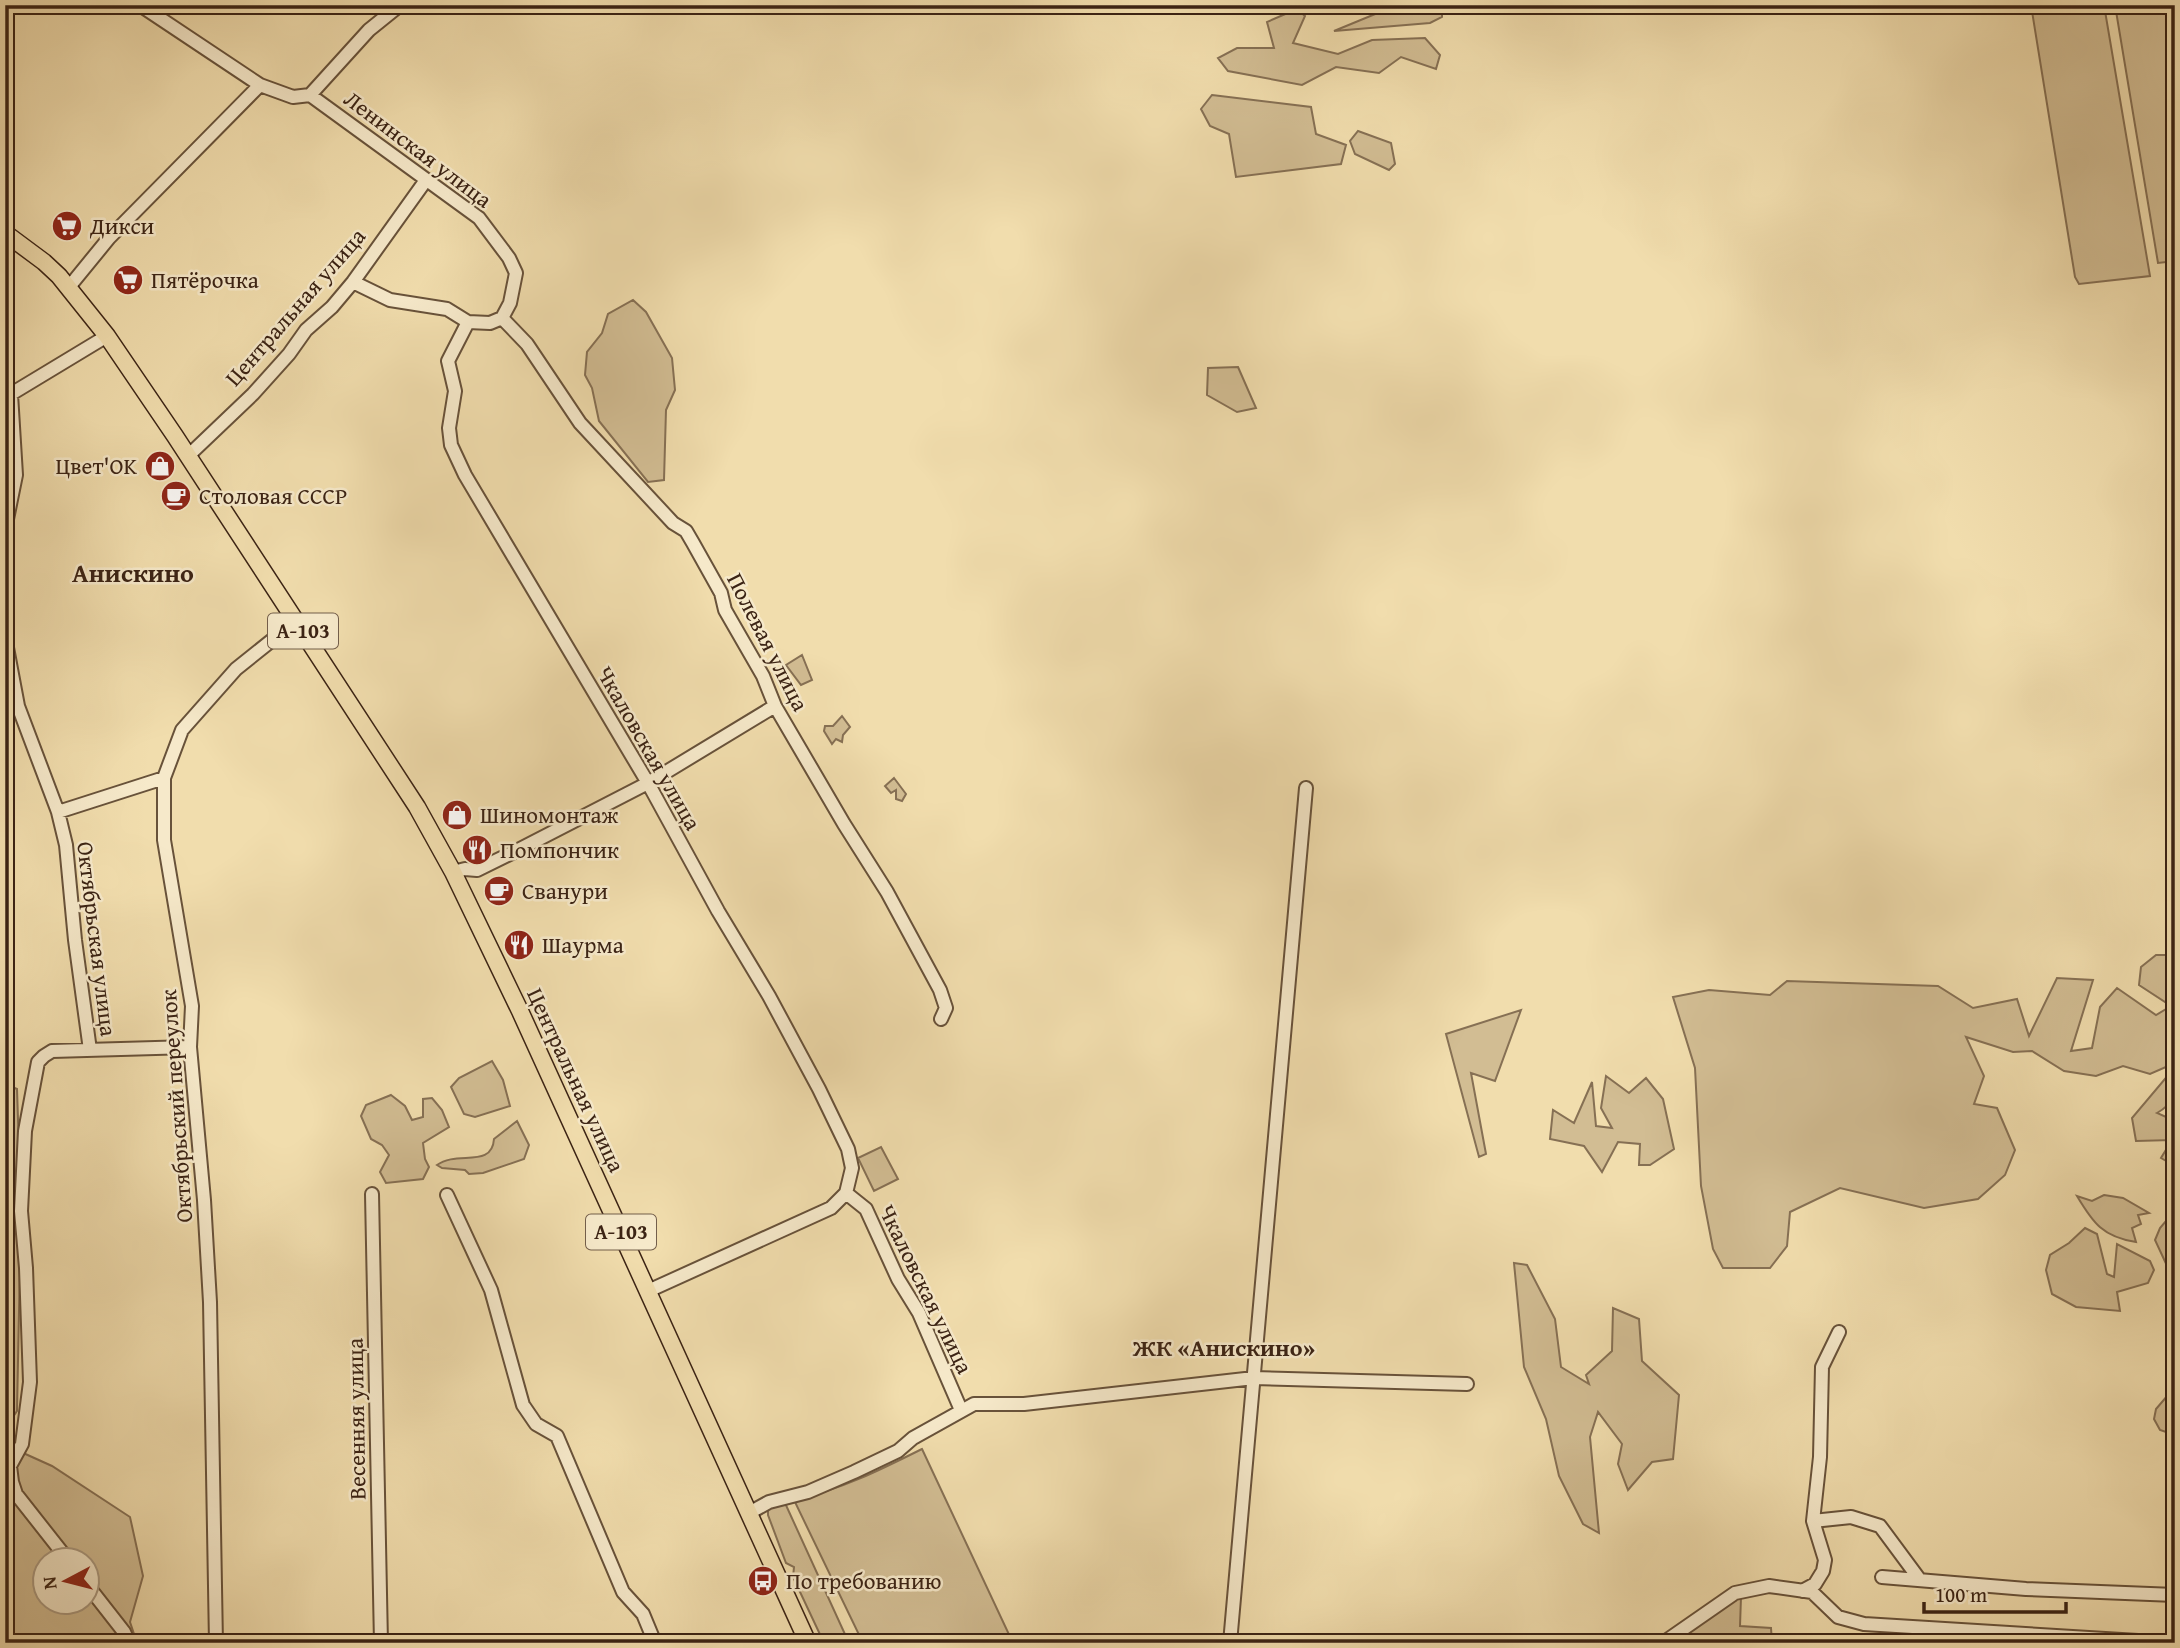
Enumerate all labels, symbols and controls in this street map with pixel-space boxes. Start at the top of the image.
street label: Ленинская улица [337,82,499,215]
supermarket icon: Дикси [50,209,84,243]
place label: Дикси [89,209,155,242]
street label: Центральная улица [217,220,373,393]
supermarket icon: Пятёрочка [111,263,145,297]
place label: Пятёрочка [151,263,259,296]
place label: Цвет'OK [56,449,137,482]
shop icon: Цвет'OK [143,449,177,483]
cafe icon: Столовая СССР [159,479,193,513]
place label: Столовая СССР [199,479,347,512]
district label: Анискино [72,553,194,592]
street label: Полевая улица [719,567,817,717]
road number: А-103 [268,614,338,648]
street label: Чкаловская улица [589,660,710,836]
shop icon: Шиномонтаж [440,798,474,832]
place label: Шиномонтаж [480,798,619,831]
restaurant icon: Помпончик [460,833,494,867]
place label: Помпончик [500,833,619,866]
street label: Октябрьская улица [69,840,126,1038]
cafe icon: Сванури [482,874,516,908]
place label: Сванури [522,874,608,907]
restaurant icon: Шаурма [502,928,536,962]
place label: Шаурма [542,928,624,961]
street label: Центральная улица [519,982,634,1177]
street label: Октябрьский переулок [151,988,200,1224]
street label: Чкаловская улица [871,1199,982,1379]
road number: А-103 [586,1214,656,1250]
district label: ЖК «Анискино» [1132,1330,1315,1365]
street label: Весенняя улица [338,1338,373,1500]
north arrow [32,1546,102,1616]
bus stop icon: По требованию [746,1564,780,1598]
place label: По требованию [786,1564,941,1597]
scale bar [1924,1571,2066,1615]
text: N [34,1575,64,1591]
text: 100 m [1935,1579,1987,1610]

